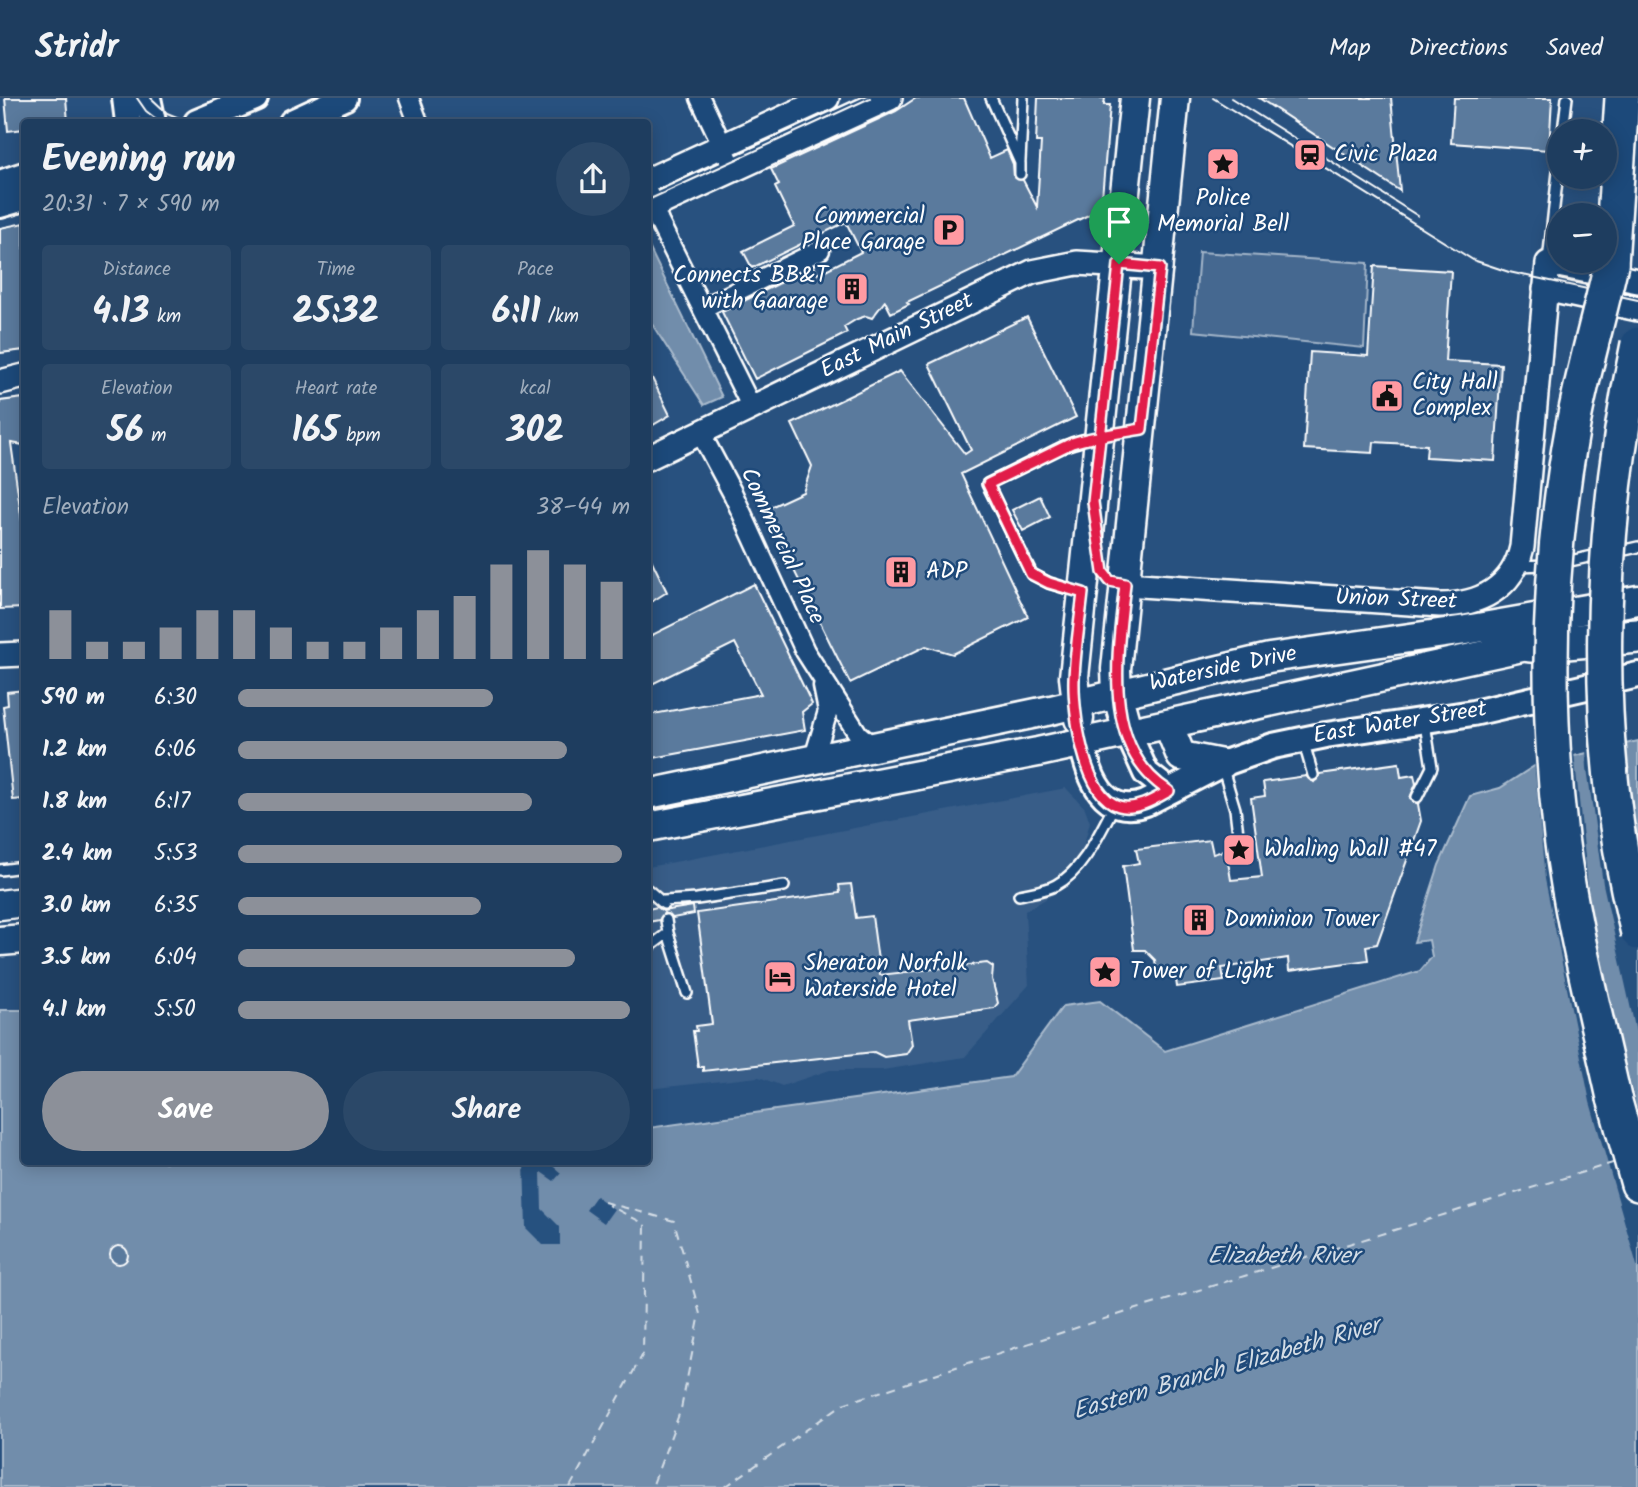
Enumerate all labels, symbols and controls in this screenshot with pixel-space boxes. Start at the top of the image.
text: Stridr [35,22,118,75]
text: Map [1329,29,1371,68]
text: Directions [1409,29,1508,68]
text: Saved [1546,29,1603,68]
map controls [1547,119,1617,273]
button: + [1547,119,1617,189]
text: Evening run [42,131,236,191]
station icon: Civic Plaza [1291,136,1329,174]
place label: Civic Plaza [1334,137,1438,173]
button: share [556,142,630,216]
place icon: Police Memorial Bell [1204,145,1242,183]
place label: Police Memorial Bell [1157,181,1289,243]
text: 20:31 · 7 × 590 m [42,187,220,223]
pin [1089,192,1149,264]
place label: Commercial Place Garage [802,199,925,261]
icon: arrive [1100,203,1138,241]
button: − [1547,203,1617,273]
parking icon: Commercial Place Garage [930,211,968,249]
text: Distance [103,255,171,285]
text: Time [317,255,355,285]
text: Pace [517,255,553,285]
place label: Connects BB&T with Gaarage [673,258,830,320]
building icon: Connects BB&T with Gaarage [833,270,871,308]
street label: East Main Street [814,283,981,389]
text: 4.13 [92,285,149,341]
text: 25:32 [293,285,379,341]
text: 6:11 [492,285,540,341]
text: km [149,302,181,332]
text: /km [540,302,579,332]
place label: City Hall Complex [1412,365,1498,427]
text: Elevation [101,374,173,404]
text: Heart rate [295,374,377,404]
text: kcal [520,374,551,404]
public building icon: City Hall Complex [1368,377,1406,415]
text: 56 [107,404,144,460]
text: 165 [291,404,339,460]
text: 302 [507,404,564,460]
text: m [144,421,166,451]
text: bpm [339,421,381,451]
street label: Commercial Place [730,462,834,630]
text: Elevation [42,490,129,526]
text: 38–44 m [536,490,630,526]
building icon: ADP [882,553,920,591]
place label: ADP [926,554,968,590]
street label: Union Street [1335,580,1459,620]
street label: Waterside Drive [1146,636,1300,702]
text: 590 m [42,680,105,716]
text: 6:30 [154,680,197,716]
street label: East Water Street [1311,691,1490,754]
text: 1.2 km [42,732,107,768]
text: 6:06 [154,732,197,768]
text: 1.8 km [42,784,107,820]
text: 6:17 [154,784,190,820]
place icon: Whaling Wall #47 [1220,831,1258,869]
place label: Whaling Wall #47 [1264,832,1438,868]
text: 2.4 km [42,836,112,872]
text: 5:53 [154,836,198,872]
text: 3.0 km [42,888,111,924]
text: 6:35 [154,888,198,924]
building icon: Dominion Tower [1180,901,1218,939]
place label: Dominion Tower [1224,902,1380,938]
text: 3.5 km [42,940,111,976]
text: 6:04 [154,940,197,976]
place label: Sheraton Norfolk Waterside Hotel [804,946,967,1008]
place icon: Tower of Light [1086,953,1124,991]
place label: Tower of Light [1130,954,1275,990]
hotel icon: Sheraton Norfolk Waterside Hotel [761,958,799,996]
text: 4.1 km [42,992,106,1028]
text: 5:50 [154,992,196,1028]
button: Save [42,1071,329,1151]
button: Share [343,1071,630,1151]
water label: Elizabeth River [1207,1237,1364,1276]
water label: Eastern Branch Elizabeth River [1068,1305,1389,1432]

